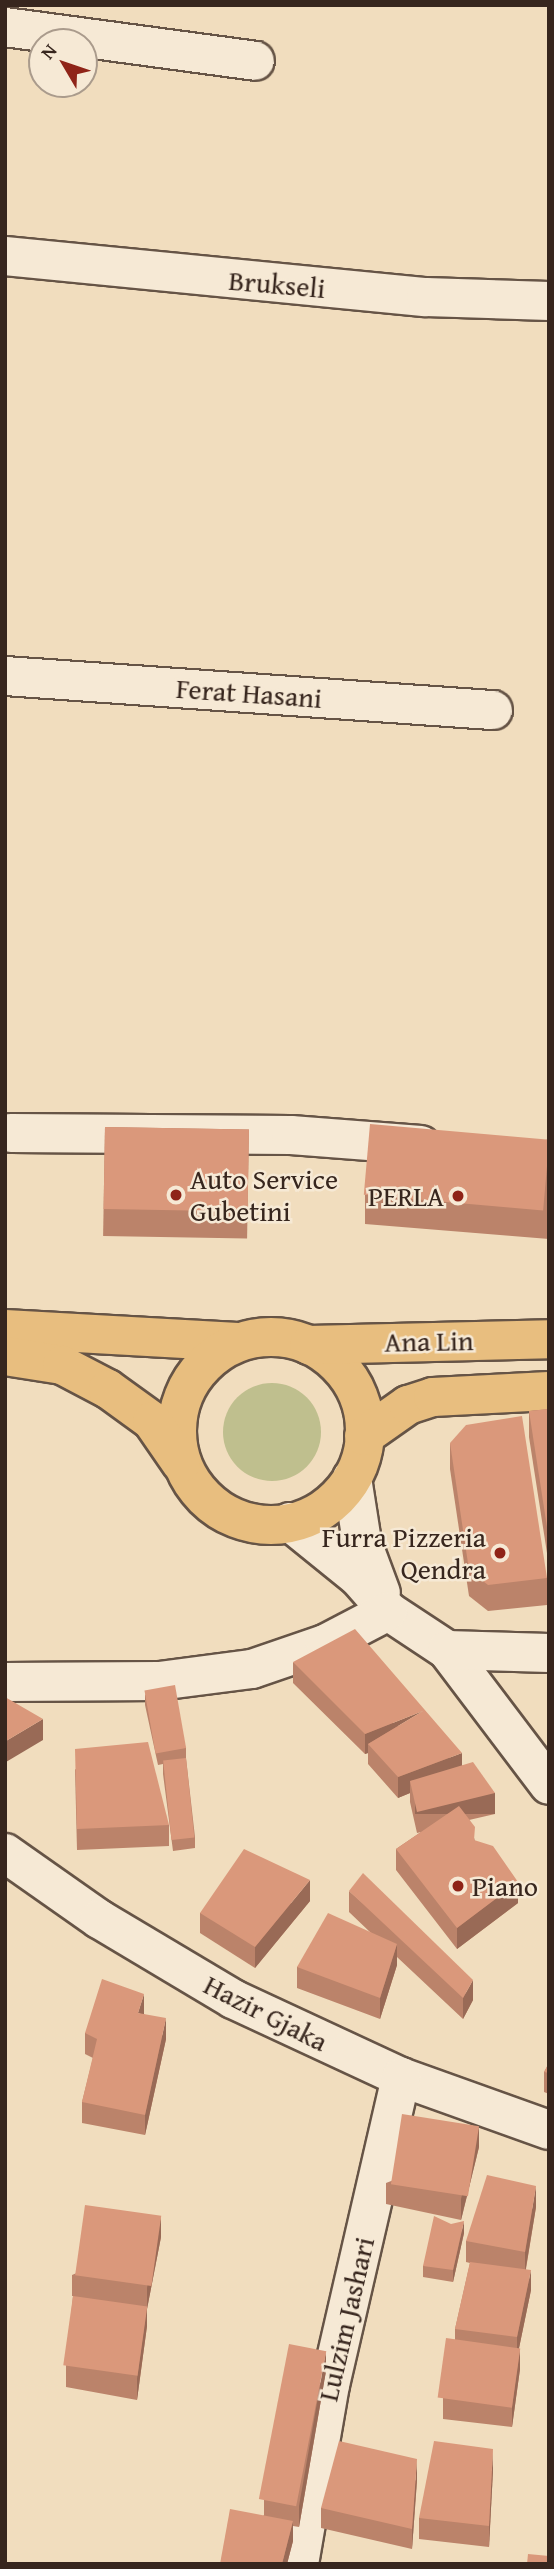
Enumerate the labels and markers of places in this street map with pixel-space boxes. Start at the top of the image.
place label: Auto Service Gubetini [190,1162,338,1228]
place label: PERLA [368,1179,444,1213]
marker: Auto Service Gubetini [168,1187,184,1203]
marker: PERLA [450,1188,466,1204]
place label: Furra Pizzeria Qendra [322,1520,486,1586]
marker: Furra Pizzeria Qendra [492,1545,508,1561]
place label: Piano [472,1869,538,1903]
marker: Piano [450,1878,466,1894]

